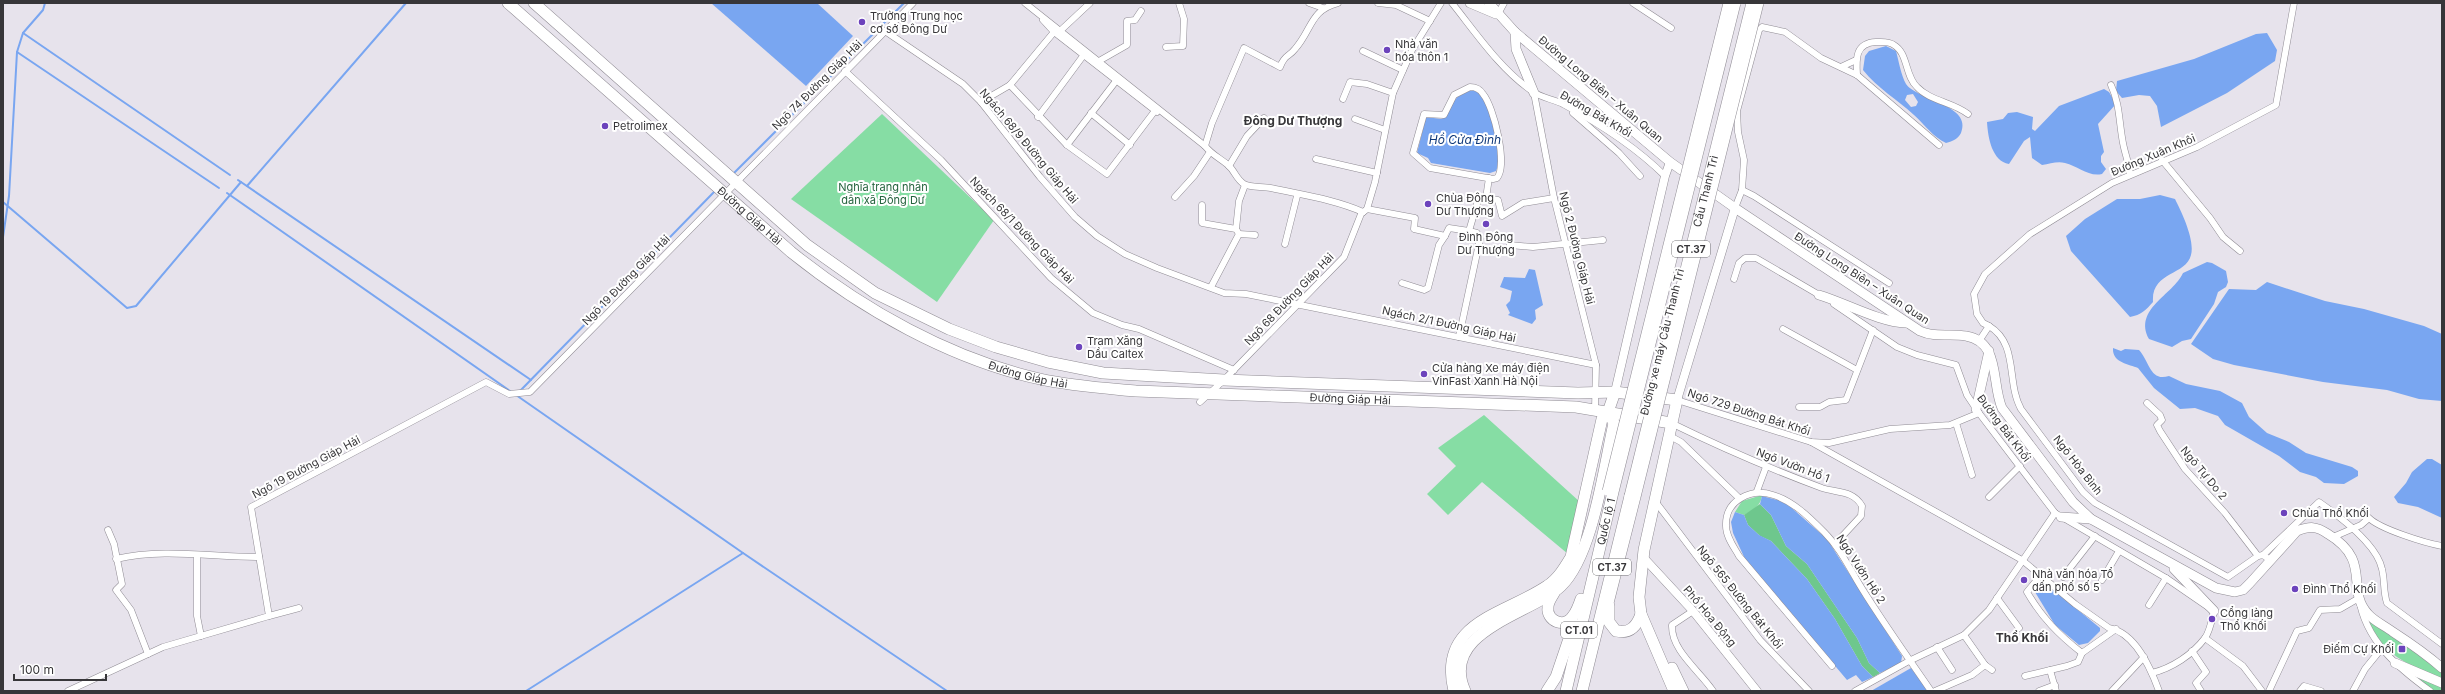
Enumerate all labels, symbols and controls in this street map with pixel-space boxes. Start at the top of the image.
place label: Trường Trung học cơ sở Đông Dư [870,9,963,36]
marker: Trường Trung học cơ sở Đông Dư [857,17,867,27]
street label: Đường Long Biên – Xuân Quan [1536,33,1666,145]
street label: Ngõ 74 Đường Giáp Hải [769,37,865,133]
place label: Nhà văn hóa thôn 1 [1395,37,1448,64]
marker: Nhà văn hóa thôn 1 [1382,45,1392,55]
street label: Ngách 68/9 Đường Giáp Hải [977,86,1081,206]
street label: Đường Bát Khối [1558,88,1634,140]
district label: Đông Dư Thượng [1244,113,1342,128]
place label: Petrolimex [613,119,668,133]
marker: Petrolimex [600,121,610,131]
street label: Đường Xuân Khôi [2109,131,2197,179]
water label: Hồ Cửa Đình [1429,132,1501,147]
street label: Cầu Thanh Trì [1690,154,1721,228]
street label: Ngách 68/1 Đường Giáp Hải [967,174,1077,286]
park label: Nghĩa trang nhân dân xã Đông Dư [838,180,928,207]
street label: Đường Giáp Hải [715,184,785,248]
street label: Ngõ 2 Đường Giáp Hải [1556,190,1598,306]
place label: Chùa Đông Dư Thượng [1436,191,1494,218]
marker: Chùa Đông Dư Thượng [1423,199,1433,209]
marker: Đình Đông Dư Thượng [1481,219,1491,229]
street label: Đường Long Biên – Xuân Quan [1792,229,1932,327]
place label: Đình Đông Dư Thượng [1457,230,1515,257]
street label: Ngõ 19 Đường Giáp Hải [579,232,673,328]
road number: CT.37 [1672,241,1710,257]
street label: Ngõ 68 Đường Giáp Hải [1241,250,1337,348]
street label: Đường xe máy Cầu Thanh Trì [1637,267,1687,417]
street label: Ngách 2/1 Đường Giáp Hải [1381,303,1517,345]
place label: Trạm Xăng Dầu Caltex [1087,334,1143,361]
marker: Trạm Xăng Dầu Caltex [1074,342,1084,352]
street label: Đường Giáp Hải [986,358,1068,391]
place label: Cửa hàng Xe máy điện VinFast Xanh Hà Nội [1432,361,1549,388]
marker: Cửa hàng Xe máy điện VinFast Xanh Hà Nội [1419,369,1429,379]
street label: Ngõ 729 Đường Bát Khối [1686,386,1812,438]
street label: Đường Giáp Hải [1309,390,1391,407]
street label: Đường Bát Khối [1974,392,2034,464]
street label: Ngõ Hòa Bình [2050,432,2106,498]
street label: Ngõ 19 Đường Giáp Hải [250,433,362,501]
street label: Ngõ Tự Do 2 [2178,444,2230,502]
street label: Ngõ Vườn Hồ 1 [1754,445,1832,485]
street label: Quốc lộ 1 [1594,497,1618,547]
place label: Chùa Thổ Khối [2292,506,2369,520]
marker: Chùa Thổ Khối [2279,508,2289,518]
street label: Ngõ Vườn Hồ 2 [1833,532,1889,606]
street label: Ngõ 565 Đường Bát Khối [1694,543,1786,651]
road number: CT.37 [1593,559,1631,575]
place label: Nhà văn hóa Tổ dấn phố số 5 [2032,567,2114,594]
marker: Nhà văn hóa Tổ dấn phố số 5 [2019,575,2029,585]
place label: Đình Thổ Khối [2303,582,2376,596]
street label: Phố Hoa Động [1680,583,1740,649]
marker: Đình Thổ Khối [2290,584,2300,594]
place label: Cổng làng Thổ Khối [2220,606,2273,633]
marker: Cổng làng Thổ Khối [2207,614,2217,624]
road number: CT.01 [1561,622,1597,638]
district label: Thổ Khối [1996,630,2048,645]
place label: Điếm Cự Khối [2323,642,2394,656]
marker: Điếm Cự Khối [2397,644,2407,654]
scale bar [14,656,106,682]
text: 100 m [20,662,54,677]

